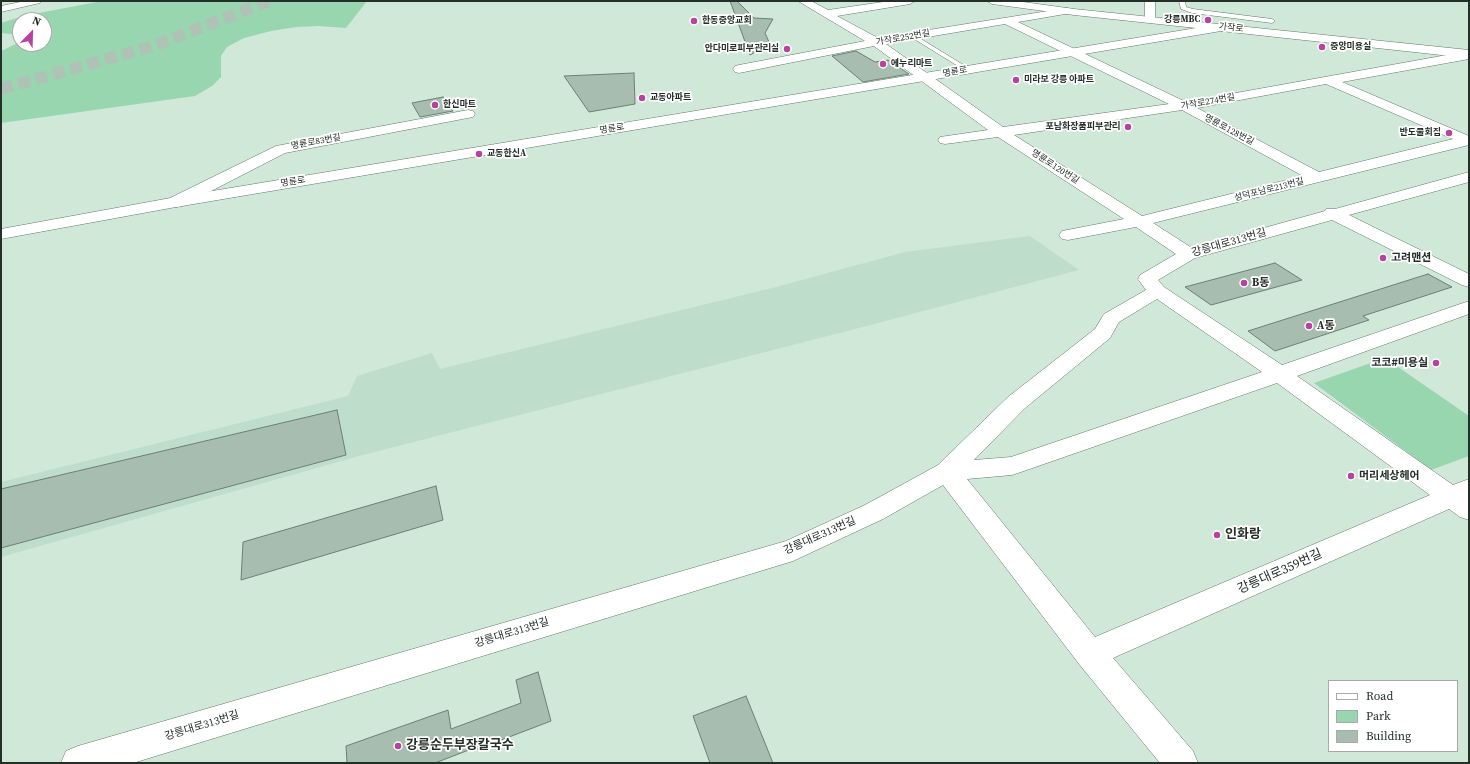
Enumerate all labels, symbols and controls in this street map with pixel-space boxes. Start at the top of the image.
north arrow [12,12,52,52]
text: N [30,13,43,30]
place label: 강릉MBC [1164,15,1200,25]
marker: 강릉MBC [1203,15,1213,25]
marker: 한동중앙교회 [689,16,699,26]
place label: 한동중앙교회 [702,16,752,26]
street label: 가작로 [1218,21,1244,35]
street label: 가작로252번길 [875,28,931,48]
marker: 중앙미용실 [1317,42,1327,52]
place label: 중앙미용실 [1330,42,1371,52]
place label: 안다미로피부관리실 [704,44,779,54]
marker: 안다미로피부관리실 [782,44,792,54]
marker: 에누리마트 [878,59,888,69]
place label: 에누리마트 [891,59,932,69]
street label: 명륜로 [942,65,968,79]
marker: 미라보 강릉 아파트 [1011,75,1021,85]
place label: 미라보 강릉 아파트 [1024,75,1094,85]
street label: 가작로274번길 [1180,92,1236,112]
marker: 교동아파트 [637,93,647,103]
place label: 교동아파트 [650,93,691,103]
marker: 한신마트 [430,100,440,110]
place label: 한신마트 [443,100,476,110]
street label: 명륜로128번길 [1202,112,1256,148]
street label: 명륜로 [599,122,625,136]
place label: 포남화장품피부관리 [1045,122,1120,132]
marker: 포남화장품피부관리 [1123,122,1133,132]
place label: 반도물회집 [1400,128,1441,138]
marker: 반도물회집 [1444,128,1454,138]
street label: 명륜로83번길 [290,132,342,152]
street label: 명륜로120번길 [1029,148,1081,186]
marker: 교동한신A [474,149,484,159]
place label: 교동한신A [487,149,526,159]
street label: 명륜로 [280,175,306,189]
street label: 성덕포남로213번길 [1233,176,1305,204]
street label: 강릉대로313번길 [1190,226,1268,260]
place label: 고려맨션 [1391,251,1431,265]
marker: 고려맨션 [1378,253,1388,263]
place label: B동 [1252,276,1269,290]
marker: B동 [1239,278,1249,288]
place label: A동 [1317,319,1335,333]
marker: A동 [1304,321,1314,331]
place label: 코코#미용실 [1371,356,1428,370]
marker: 코코#미용실 [1431,358,1441,368]
place label: 머리세상헤어 [1359,469,1420,483]
marker: 머리세상헤어 [1346,471,1356,481]
street label: 강릉대로313번길 [782,514,858,558]
place label: 인화랑 [1225,527,1261,543]
marker: 인화랑 [1212,530,1222,540]
street label: 강릉대로359번길 [1235,546,1325,598]
street label: 강릉대로313번길 [473,615,551,651]
legend [1328,680,1458,752]
text: Road [1366,688,1393,704]
street label: 강릉대로313번길 [163,708,241,744]
text: Park [1366,708,1391,724]
text: Building [1366,728,1411,744]
place label: 강릉순두부장칼국수 [406,738,514,754]
marker: 강릉순두부장칼국수 [393,741,403,751]

